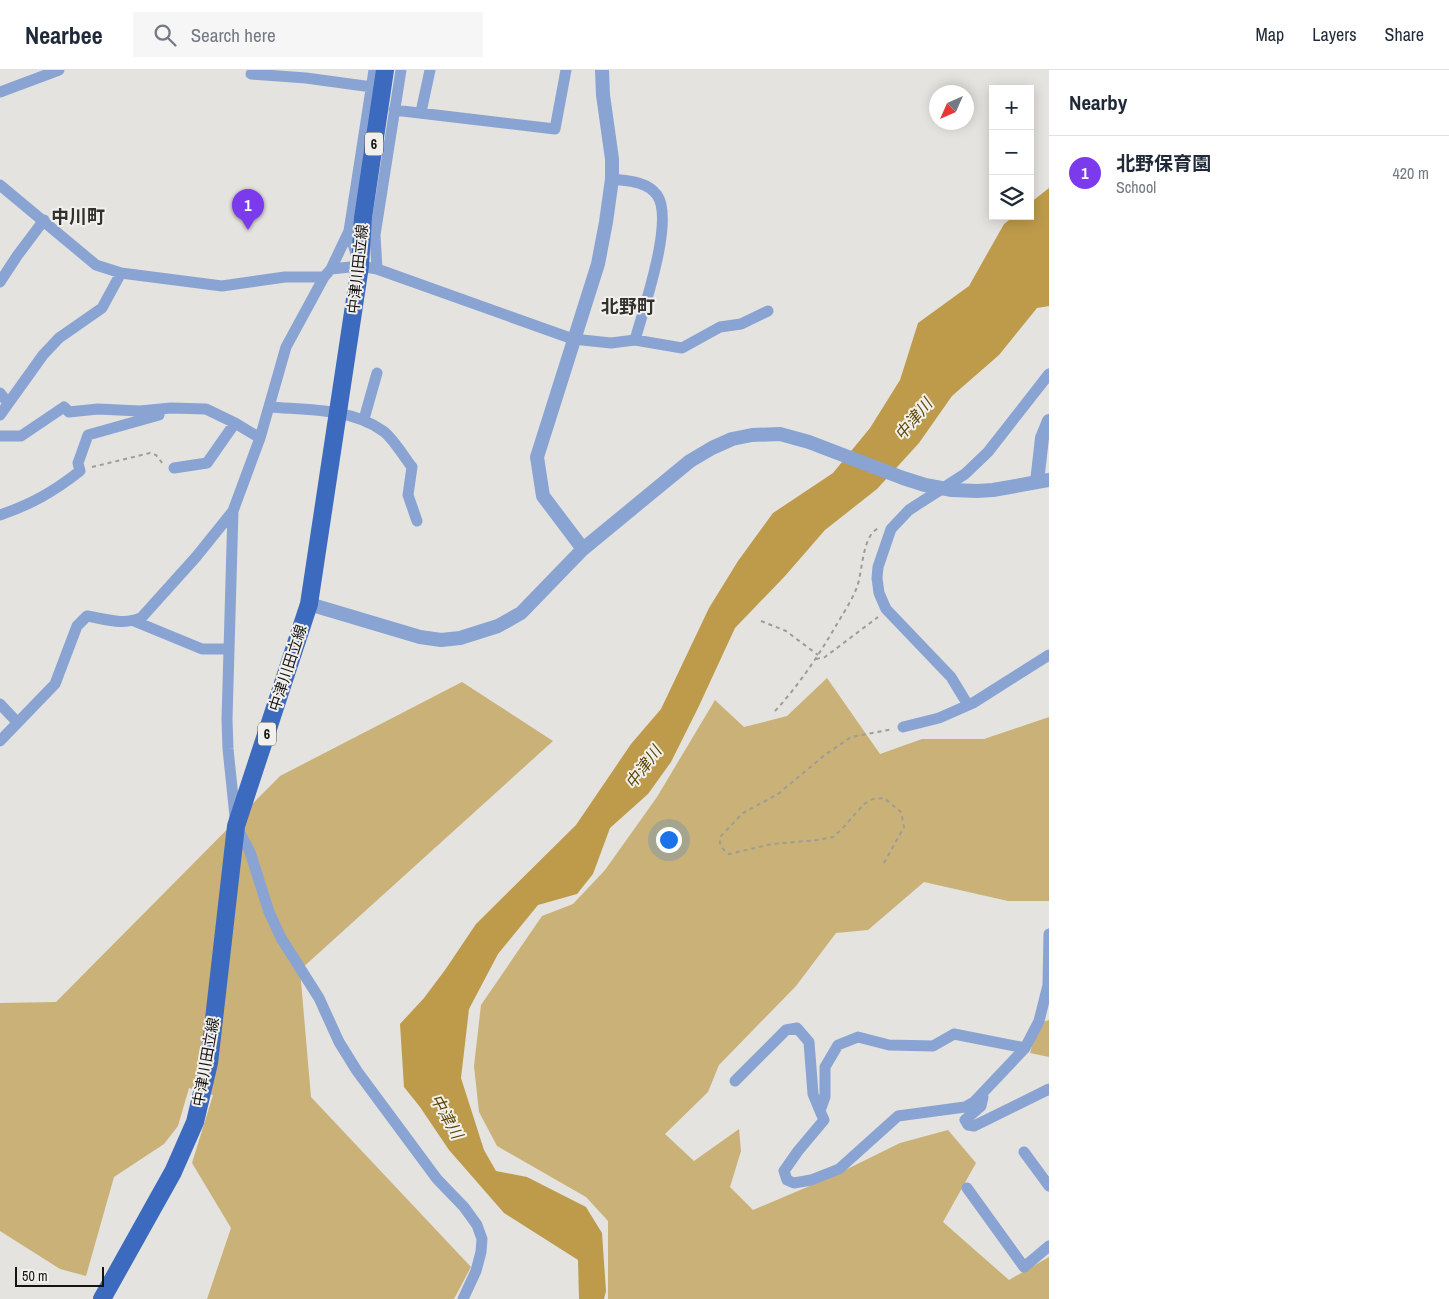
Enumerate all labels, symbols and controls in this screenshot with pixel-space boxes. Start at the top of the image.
search box [133,12,483,57]
text: Nearbee [25,19,103,51]
icon: search [151,21,179,49]
text: Search here [191,22,276,48]
text: Map [1256,22,1284,47]
text: Layers [1312,22,1357,47]
text: Share [1385,22,1424,47]
north arrow [929,85,974,130]
map controls [989,85,1034,220]
button: + [989,85,1034,130]
text: Nearby [1069,88,1127,117]
button: − [989,130,1034,175]
road number: 6 [365,132,383,156]
text: 北野保育園 [1116,150,1211,176]
text: 1 [1081,162,1089,184]
text: 420 m [1393,162,1429,184]
button: layers [989,175,1034,220]
text: School [1116,176,1156,198]
pin: 1 [232,189,264,230]
district label: 中川町 [51,204,105,229]
street label: 中津川田立線 [342,223,373,315]
district label: 北野町 [601,294,655,319]
water label: 中津川 [889,392,938,444]
street label: 中津川田立線 [264,622,311,714]
road number: 6 [258,722,276,746]
water label: 中津川 [620,740,667,793]
your location [656,827,682,853]
street label: 中津川田立線 [187,1016,224,1108]
water label: 中津川 [426,1090,469,1144]
scale bar [15,1264,104,1287]
text: 50 m [22,1267,48,1285]

